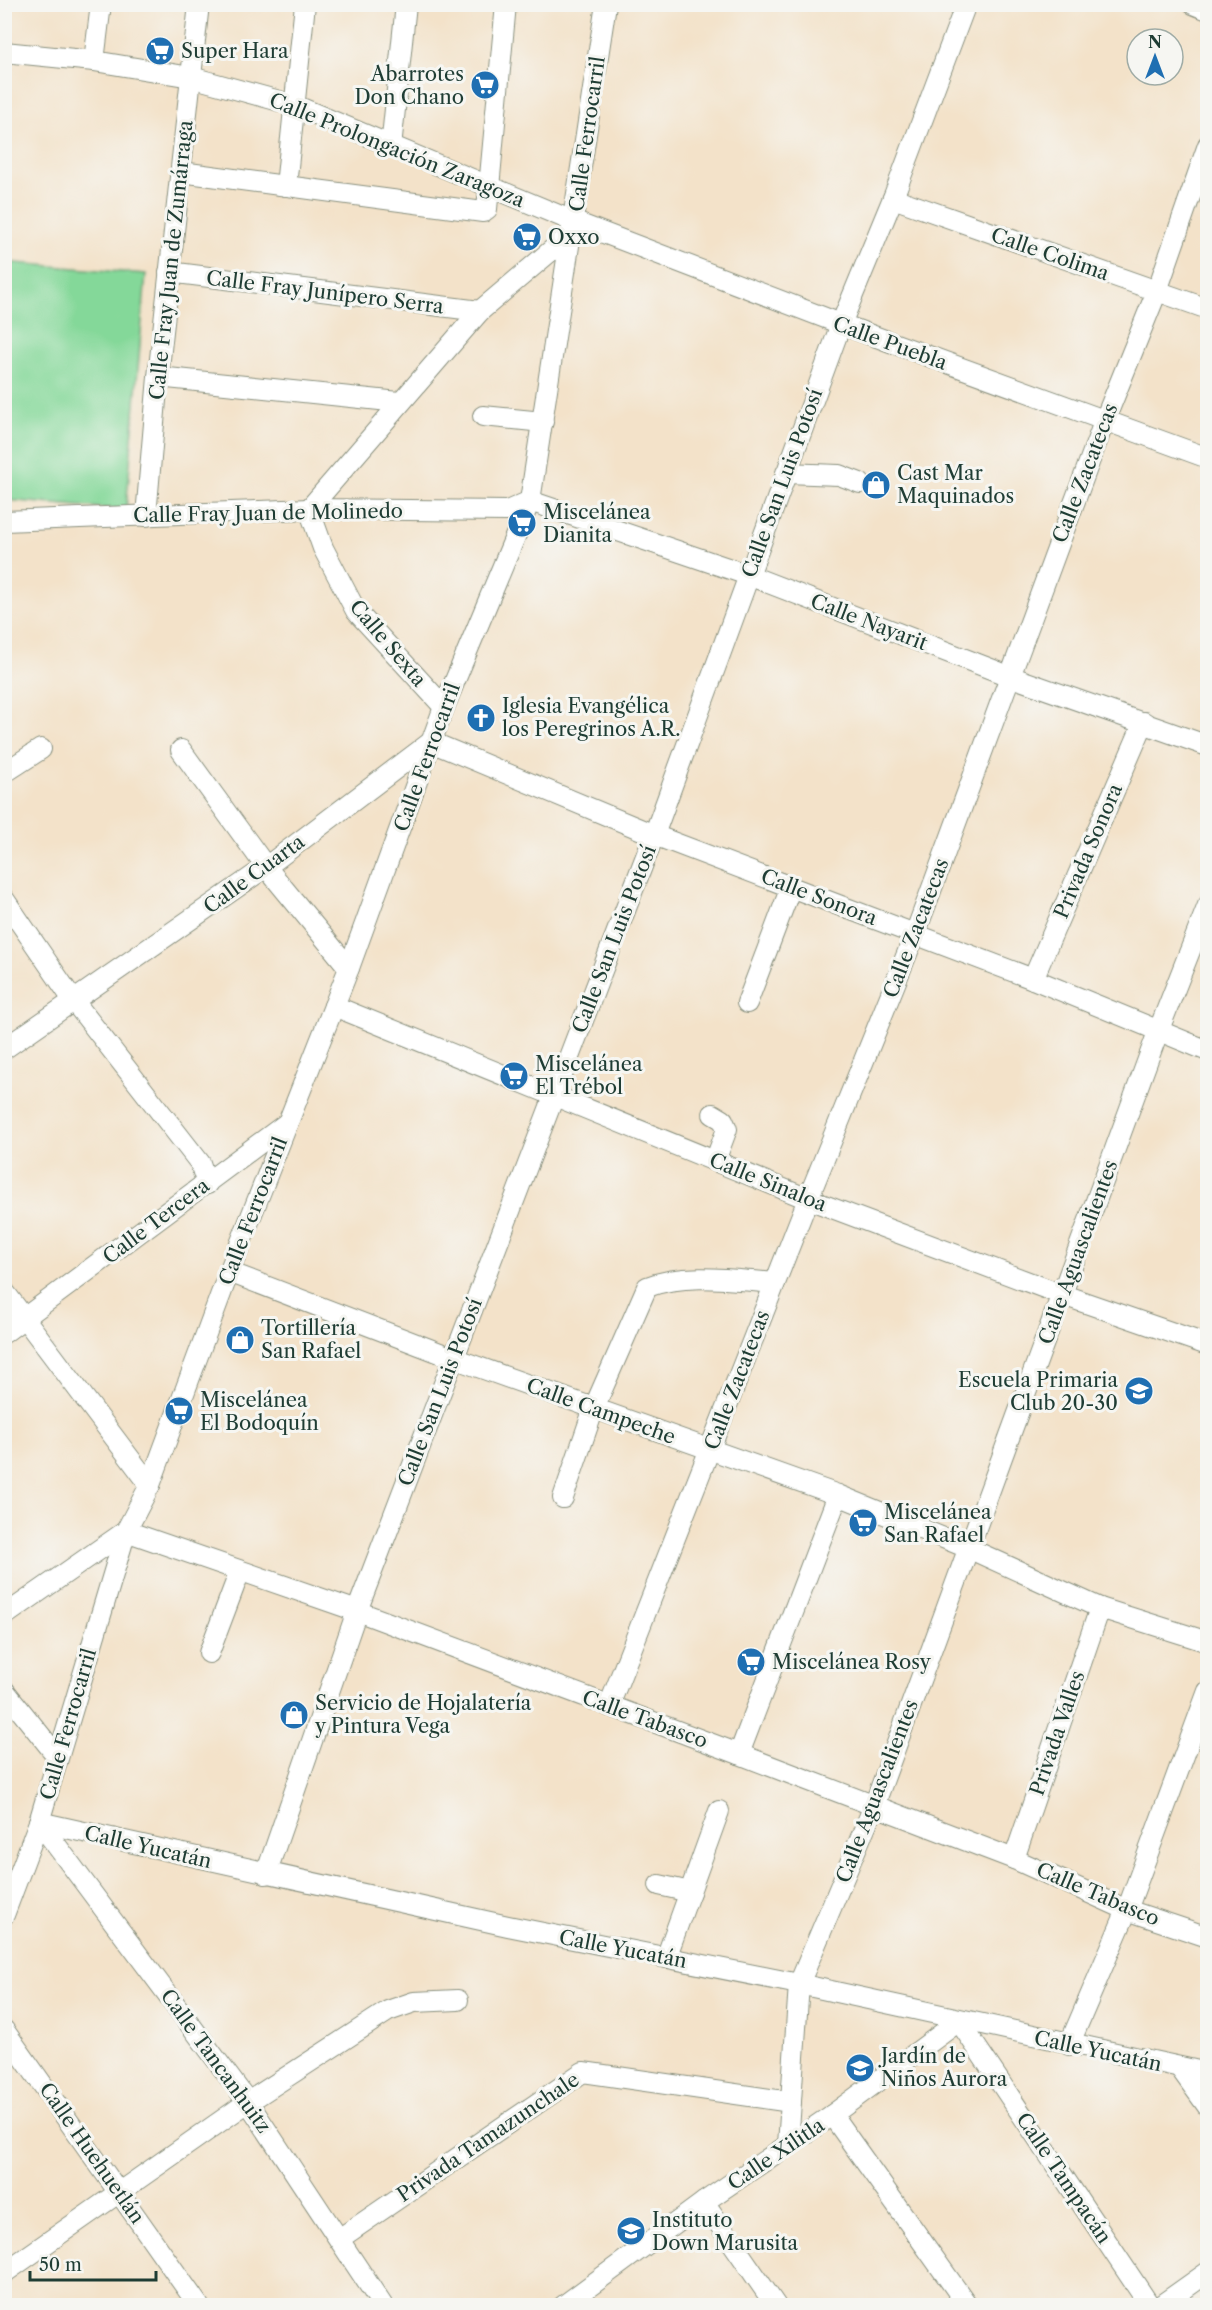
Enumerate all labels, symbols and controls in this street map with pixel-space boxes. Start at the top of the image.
north arrow [1125,27,1185,87]
text: N [1148,32,1162,52]
supermarket icon: Super Hara [144,35,176,67]
place label: Super Hara [181,39,289,63]
street label: Calle Ferrocarril [564,55,610,213]
place label: Abarrotes Don Chano [354,62,464,109]
supermarket icon: Abarrotes Don Chano [469,69,501,101]
street label: Calle Prolongación Zaragoza [266,88,528,212]
street label: Calle Fray Juan de Zumárraga [144,119,198,401]
supermarket icon: Oxxo [511,221,543,253]
street label: Calle Colima [988,223,1113,286]
place label: Oxxo [548,225,600,249]
street label: Calle Fray Junípero Serra [205,266,446,319]
street label: Calle Puebla [830,311,951,375]
street label: Calle San Luis Potosí [737,385,827,581]
street label: Calle Zacatecas [1047,400,1123,546]
place label: Cast Mar Maquinados [897,461,1014,508]
shop icon: Cast Mar Maquinados [860,469,892,501]
street label: Calle Fray Juan de Molinedo [133,499,403,527]
place label: Miscelánea Dianita [543,500,651,547]
supermarket icon: Miscelánea Dianita [506,507,538,539]
street label: Calle Nayarit [807,589,931,655]
street label: Calle Sexta [345,595,432,692]
street label: Calle Ferrocarril [389,679,465,835]
place label: Iglesia Evangélica los Peregrinos A.R. [502,694,681,741]
church icon: Iglesia Evangélica los Peregrinos A.R. [465,702,497,734]
street label: Privada Sonora [1049,780,1127,922]
street label: Calle Cuarta [199,829,309,919]
street label: Calle San Luis Potosí [567,842,661,1036]
street label: Calle Zacatecas [878,855,954,1001]
street label: Calle Sonora [758,864,881,930]
place label: Miscelánea El Trébol [535,1052,643,1099]
supermarket icon: Miscelánea El Trébol [498,1060,530,1092]
street label: Calle Ferrocarril [214,1134,292,1288]
street label: Calle Sinaloa [706,1148,831,1217]
street label: Calle Aguascalientes [1034,1157,1122,1347]
street label: Calle Tercera [98,1173,214,1269]
street label: Calle San Luis Potosí [393,1295,487,1489]
street label: Calle Zacatecas [699,1307,775,1453]
place label: Tortillería San Rafael [261,1316,361,1363]
shop icon: Tortillería San Rafael [224,1324,256,1356]
place label: Escuela Primaria Club 20-30 [958,1368,1118,1415]
street label: Calle Campeche [523,1373,679,1449]
school or university icon: Escuela Primaria Club 20-30 [1123,1375,1155,1407]
place label: Miscelánea El Bodoquín [200,1388,319,1435]
supermarket icon: Miscelánea El Bodoquín [163,1395,195,1427]
place label: Miscelánea San Rafael [884,1500,992,1547]
supermarket icon: Miscelánea San Rafael [847,1507,879,1539]
street label: Calle Ferrocarril [35,1645,101,1803]
supermarket icon: Miscelánea Rosy [735,1646,767,1678]
place label: Miscelánea Rosy [772,1650,932,1674]
street label: Privada Valles [1024,1667,1090,1799]
street label: Calle Tabasco [579,1685,711,1753]
place label: Servicio de Hojalatería y Pintura Vega [314,1691,532,1738]
street label: Calle Aguascalientes [831,1696,923,1886]
shop icon: Servicio de Hojalatería y Pintura Vega [278,1699,310,1731]
street label: Calle Yucatán [82,1821,214,1873]
street label: Calle Tabasco [1033,1857,1163,1931]
street label: Calle Yucatán [557,1925,689,1973]
street label: Calle Tancanhuitz [156,1984,276,2138]
street label: Calle Yucatán [1032,2026,1164,2076]
place label: Jardín de Niños Aurora [878,2044,1008,2091]
school or university icon: Jardín de Niños Aurora [844,2052,876,2084]
street label: Privada Tamazunchale [392,2067,584,2207]
street label: Calle Huehuetlán [34,2078,150,2229]
street label: Calle Tampacán [1011,2108,1117,2248]
street label: Calle Xilitla [723,2113,829,2195]
place label: Instituto Down Marusita [652,2208,798,2255]
school or university icon: Instituto Down Marusita [615,2215,647,2247]
scale bar [30,2244,156,2282]
text: 50 m [39,2254,82,2276]

